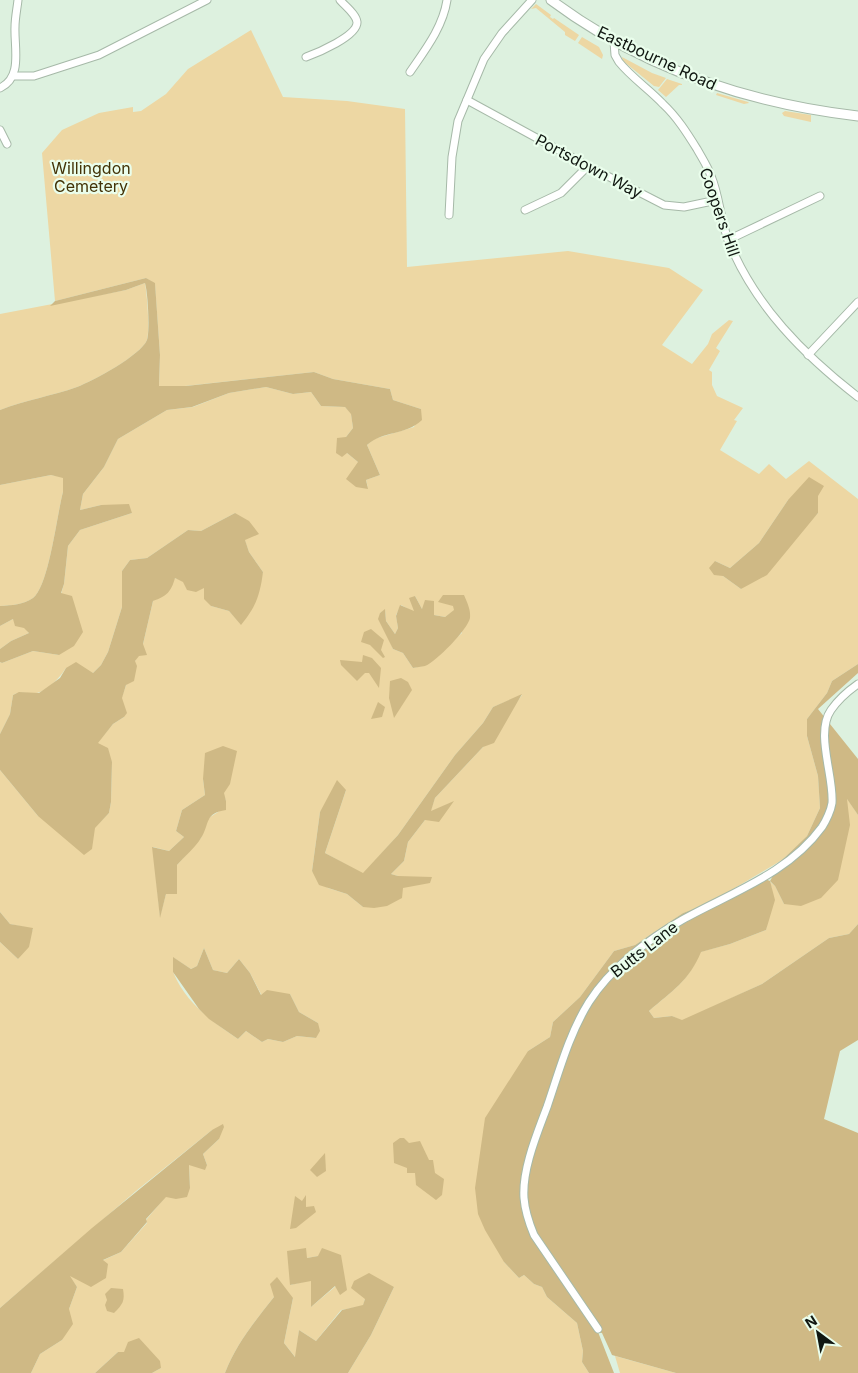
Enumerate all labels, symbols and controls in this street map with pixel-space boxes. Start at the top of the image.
street label: Eastbourne Road [594,22,720,94]
street label: Portsdown Way [532,129,646,203]
park label: Willingdon Cemetery [51,158,131,196]
street label: Coopers Hill [695,165,745,259]
street label: Butts Lane [606,917,682,981]
north arrow [793,1308,843,1358]
text: N [802,1312,820,1332]

